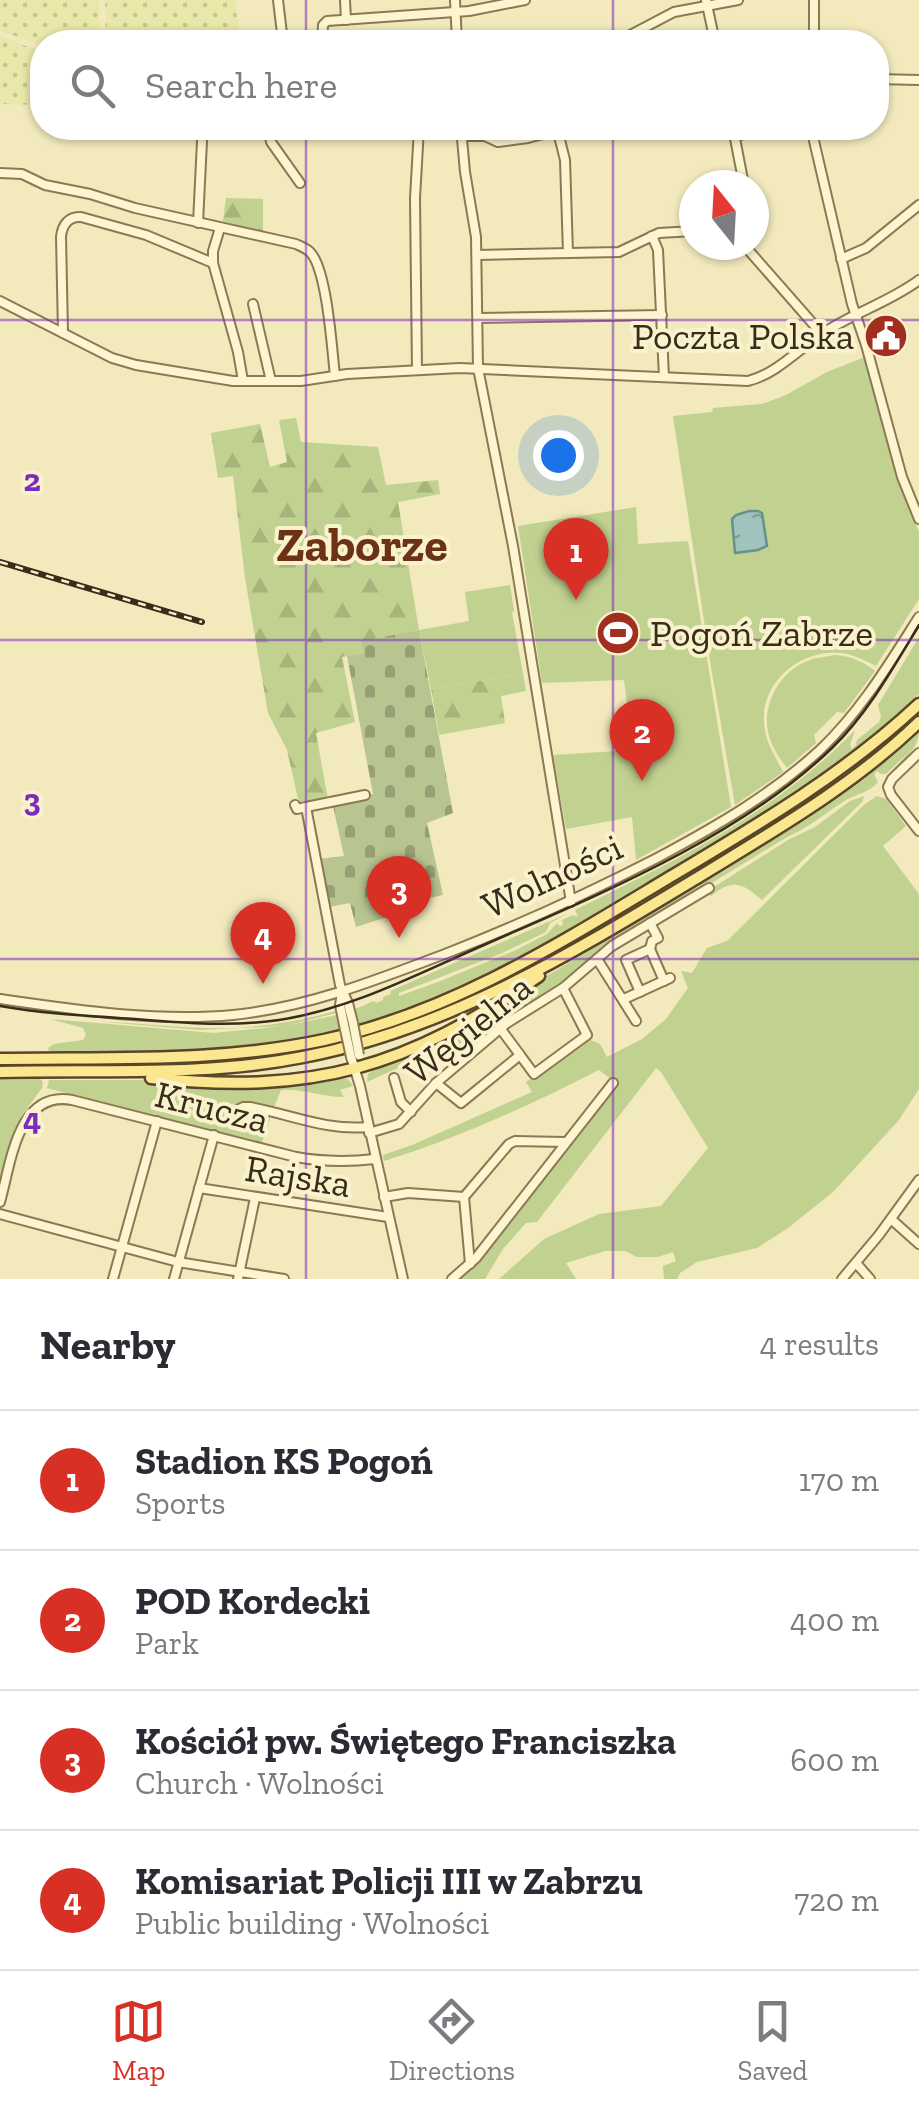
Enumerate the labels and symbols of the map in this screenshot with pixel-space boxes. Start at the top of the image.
north arrow [679,170,769,260]
place label: Poczta Polska [632,313,854,359]
public building icon: Poczta Polska [863,313,909,359]
your location [533,430,584,481]
text: 2 [23,461,41,499]
district label: Zaborze [276,516,448,573]
pin: 1 [544,518,608,600]
sports icon: Pogoń Zabrze [595,610,641,656]
place label: Pogoń Zabrze [650,610,873,656]
pin: 2 [610,698,674,781]
text: 3 [23,781,41,819]
street label: Wolności [475,824,629,928]
pin: 3 [366,856,432,938]
pin: 4 [230,902,296,984]
street label: Węgielna [395,964,541,1094]
street label: Krucza [151,1071,273,1143]
text: 4 [23,1100,41,1138]
street label: Rajska [242,1145,354,1207]

